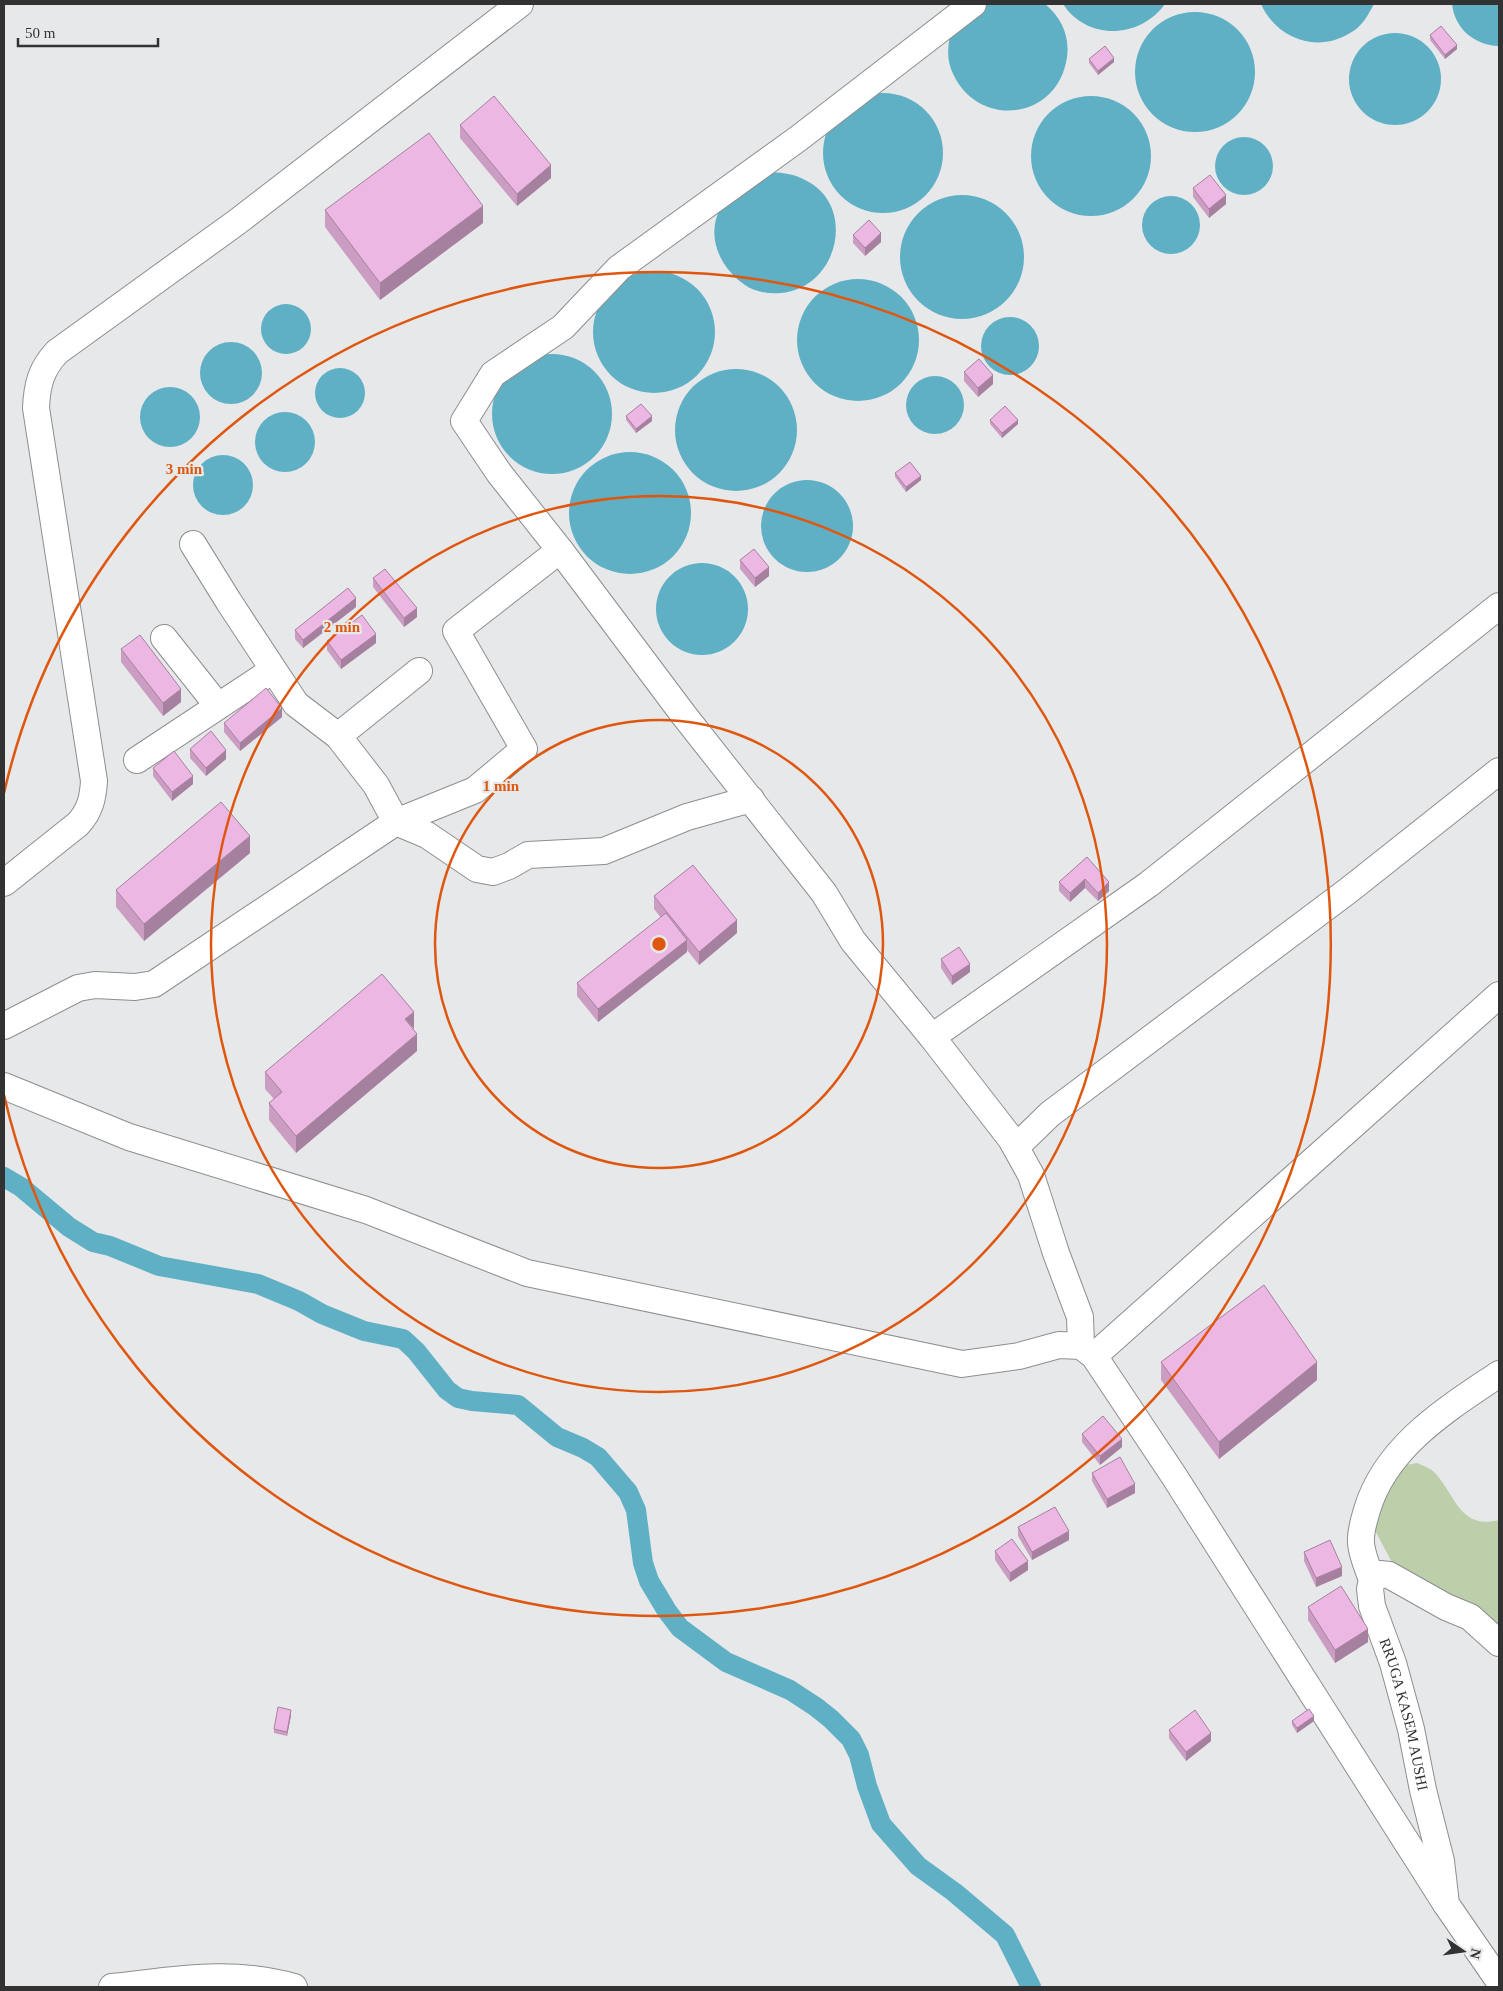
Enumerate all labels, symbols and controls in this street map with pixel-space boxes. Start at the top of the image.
scale bar [18,15,158,47]
text: 50 m [25,25,56,41]
text: 3 min [166,461,203,477]
text: 2 min [324,619,361,635]
text: 1 min [483,778,520,794]
centre of rings [650,935,668,953]
street label: RRUGA KASEM AUSHI [1377,1636,1431,1792]
north arrow [1438,1926,1488,1976]
text: N [1467,1947,1484,1960]

